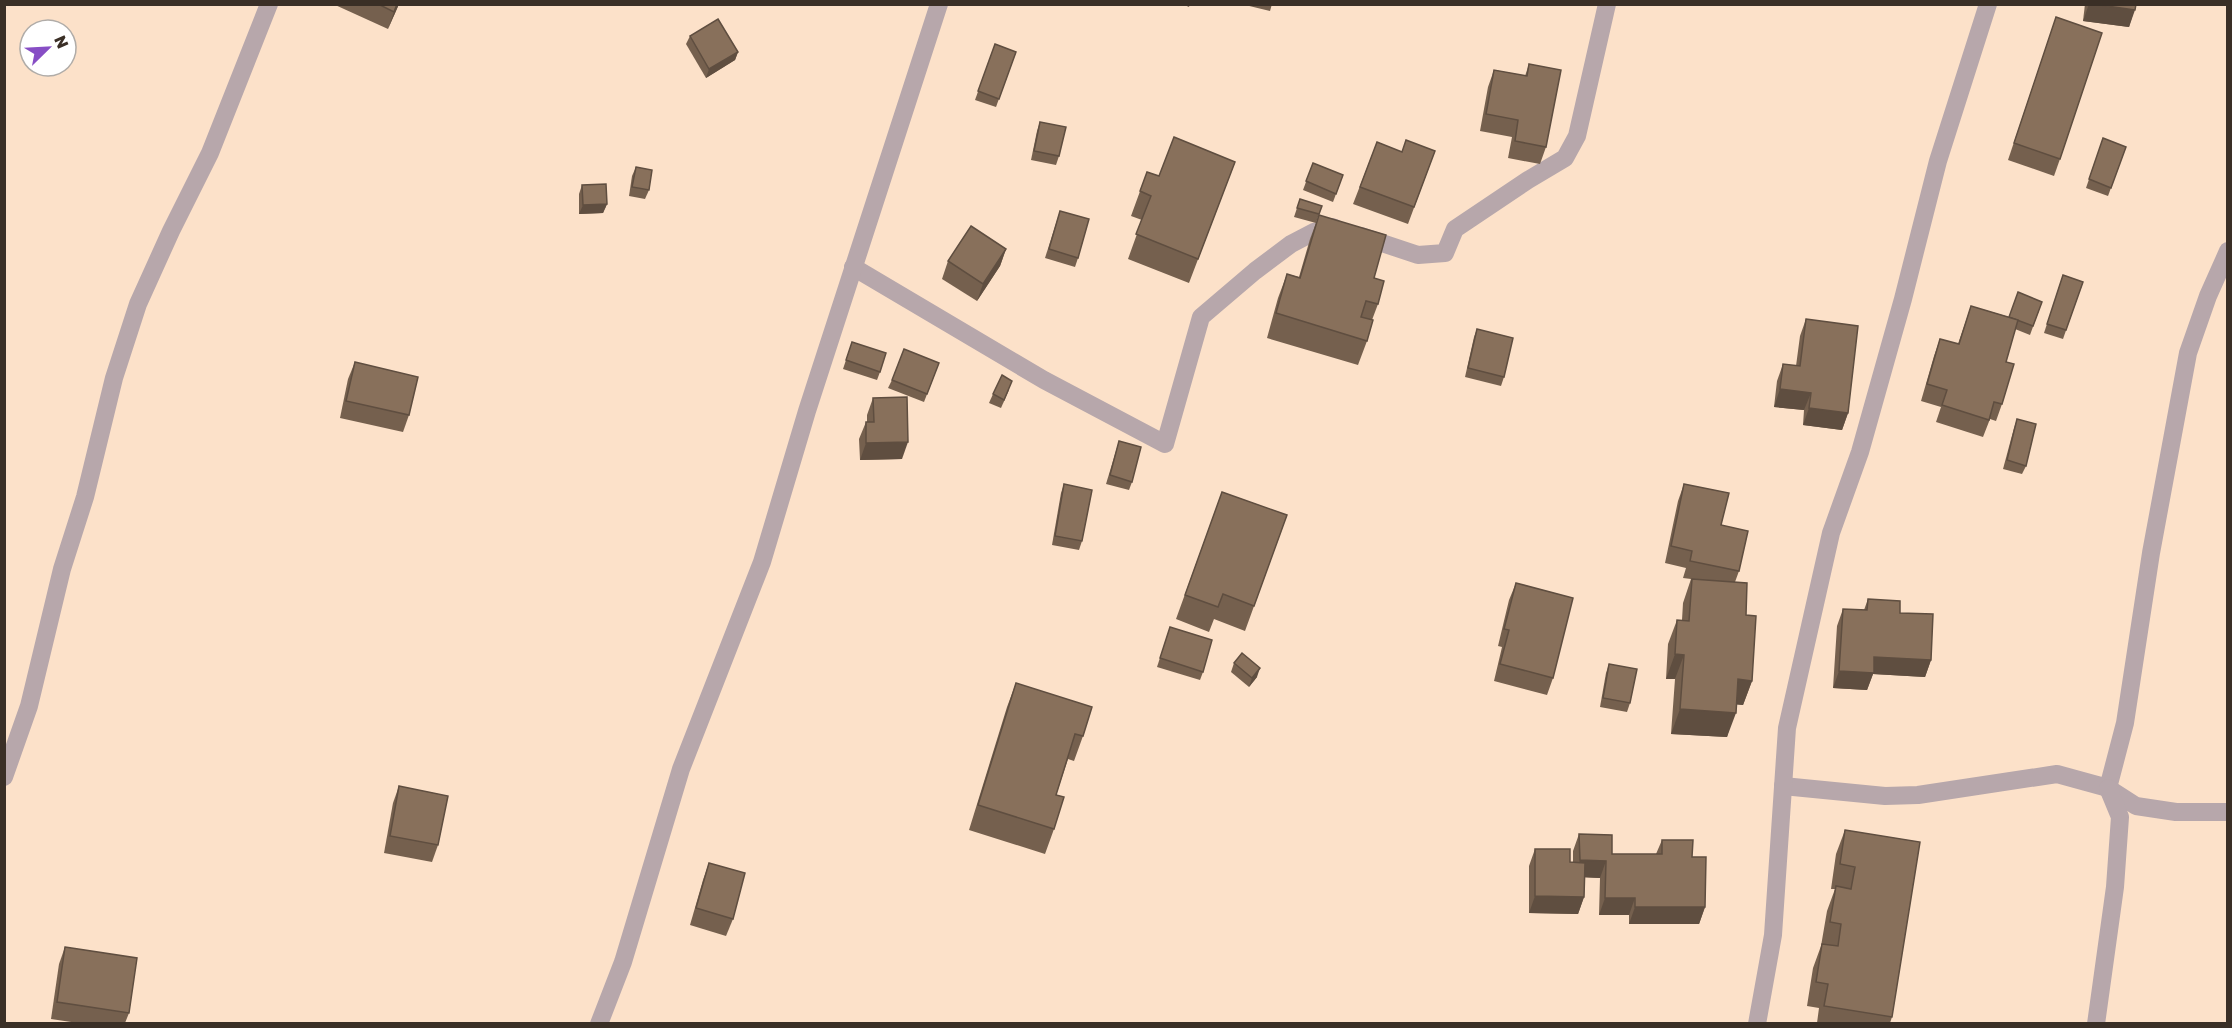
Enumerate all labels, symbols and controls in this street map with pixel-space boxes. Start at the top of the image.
north arrow [18,18,78,78]
text: N [50,32,73,52]

